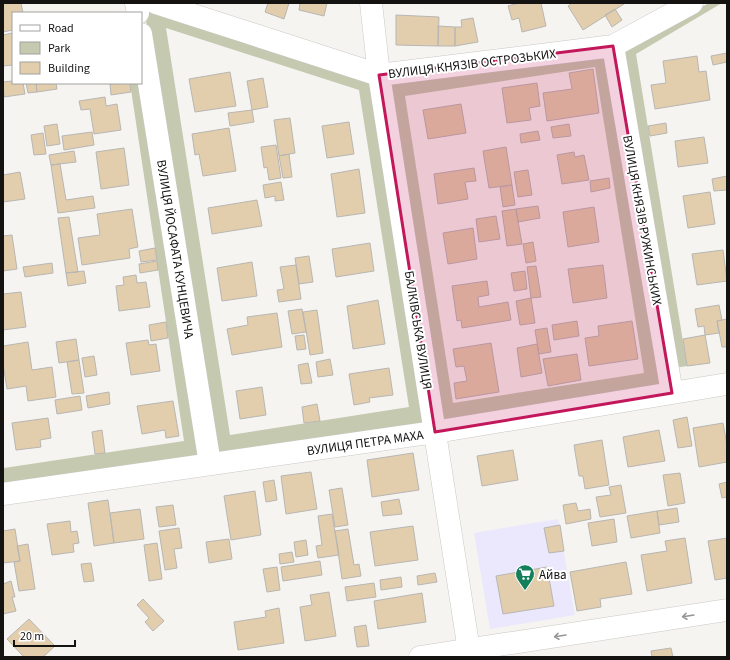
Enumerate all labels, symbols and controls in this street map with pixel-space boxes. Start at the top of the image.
legend [12,12,142,84]
text: Road [48,20,74,37]
text: Park [48,40,70,57]
street label: ВУЛИЦЯ КНЯЗІВ ОСТРОЗЬКИХ [387,45,557,83]
text: Building [48,60,90,77]
street label: ВУЛИЦЯ КНЯЗІВ РУЖИНСЬКИХ [618,134,666,307]
street label: ВУЛИЦЯ ЙОСАФАТА КУНЦЕВИЧА [152,158,198,341]
street label: БАЛКІВСЬКА ВУЛИЦЯ [400,270,436,391]
street label: ВУЛИЦЯ ПЕТРА МАХА [306,426,426,460]
supermarket icon: Айва [514,563,536,591]
place label: Айва [539,566,567,584]
one-way arrow [682,612,695,620]
scale bar [14,622,75,648]
text: 20 m [20,628,44,645]
one-way arrow [554,632,567,640]

